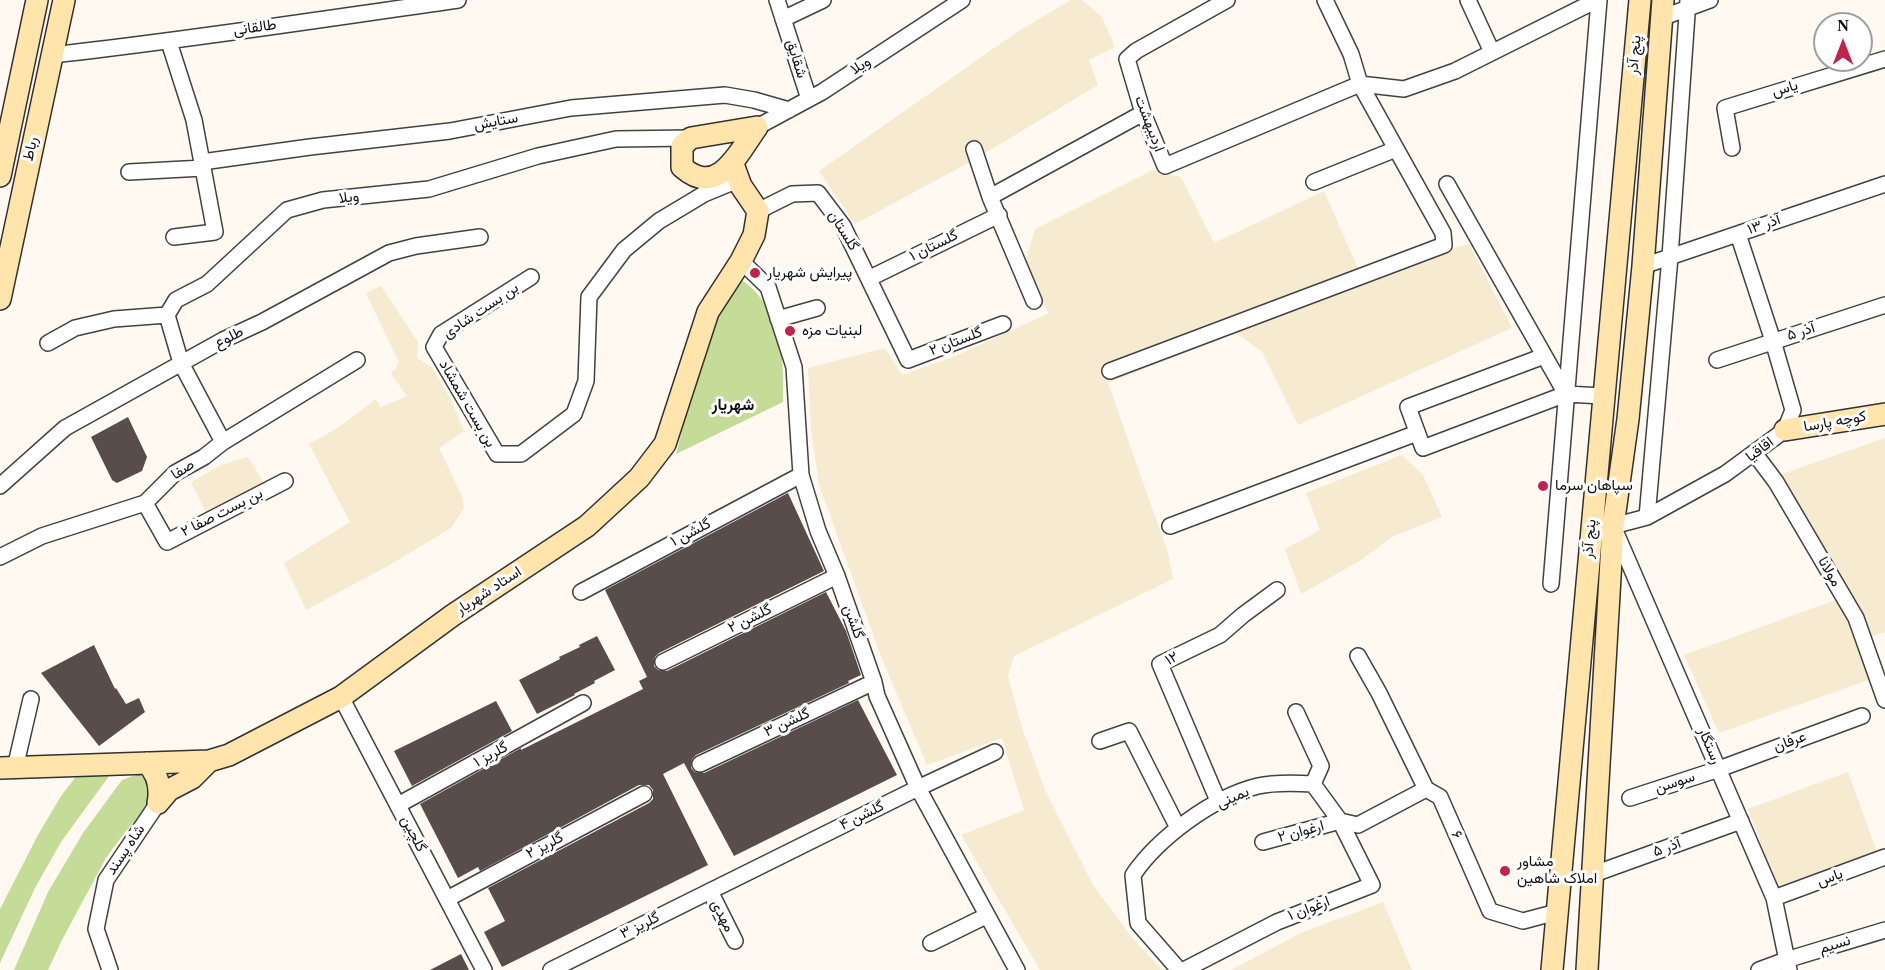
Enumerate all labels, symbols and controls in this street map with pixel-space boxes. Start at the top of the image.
north arrow [1813,12,1873,72]
street label: طالقانی [232,16,278,40]
text: N [1837,17,1849,34]
street label: پنج آذر [1624,34,1646,76]
street label: شقایق [782,38,810,80]
street label: ویلا [848,53,874,79]
street label: یاس [1770,77,1800,101]
street label: اردیبهشت [1130,93,1168,155]
street label: ستایش [472,109,520,135]
street label: رباط [20,135,42,163]
street label: ویلا [338,188,360,208]
street label: گلستان [824,208,862,254]
street label: ۱۳ آذر [1745,211,1783,239]
street label: گلستان ۱ [907,227,961,265]
place label: پیرایش شهریار [767,264,852,282]
marker: پیرایش شهریار [748,266,762,280]
street label: بن بست شادی [440,279,522,343]
street label: آذر ۵ [1785,319,1817,345]
place label: لبنیات مزه [802,322,862,340]
street label: طلوع [211,323,247,353]
marker: لبنیات مزه [783,324,797,338]
street label: گلستان ۲ [927,324,985,360]
street label: بن بست شمشاد [435,357,499,451]
district label: شهریار [712,396,754,416]
street label: کوچه پارسا [1802,408,1868,436]
street label: اقاقیا [1742,434,1778,466]
street label: صفا [168,456,198,484]
place label: سپاهان سرما [1555,477,1633,495]
marker: سپاهان سرما [1536,479,1550,493]
street label: بن بست صفا ۲ [178,485,266,541]
street label: گلشن ۱ [668,515,714,551]
street label: پنج آذر [1579,518,1601,560]
street label: مولانا [1813,554,1845,590]
street label: استاد شهریار [453,563,525,619]
street label: گلشن ۲ [725,601,775,637]
street label: گلشن [839,603,867,641]
street label: ۱۲ [1162,648,1182,670]
street label: گلشن ۳ [761,705,813,741]
street label: رستگار [1693,725,1725,767]
street label: عرفان [1771,728,1809,756]
street label: گلریز ۱ [471,738,511,772]
street label: سوسن [1653,768,1697,798]
street label: یمینی [1214,783,1252,813]
street label: گلشن ۴ [837,798,887,834]
street label: گلچین [396,813,430,855]
street label: ارغوان ۲ [1276,817,1326,847]
street label: شاه پسند [103,821,149,879]
street label: ۶ [1446,828,1466,842]
street label: گلریز ۲ [523,829,567,863]
street label: آذر ۵ [1651,835,1683,861]
place label: مشاور املاک شاهین [1517,853,1597,888]
marker: مشاور املاک شاهین [1498,864,1512,878]
street label: یاس [1815,865,1845,891]
street label: ارغوان ۱ [1285,893,1333,925]
street label: مهدی [706,897,738,935]
street label: گلریز ۳ [617,909,663,943]
street label: نسیم [1817,932,1853,958]

